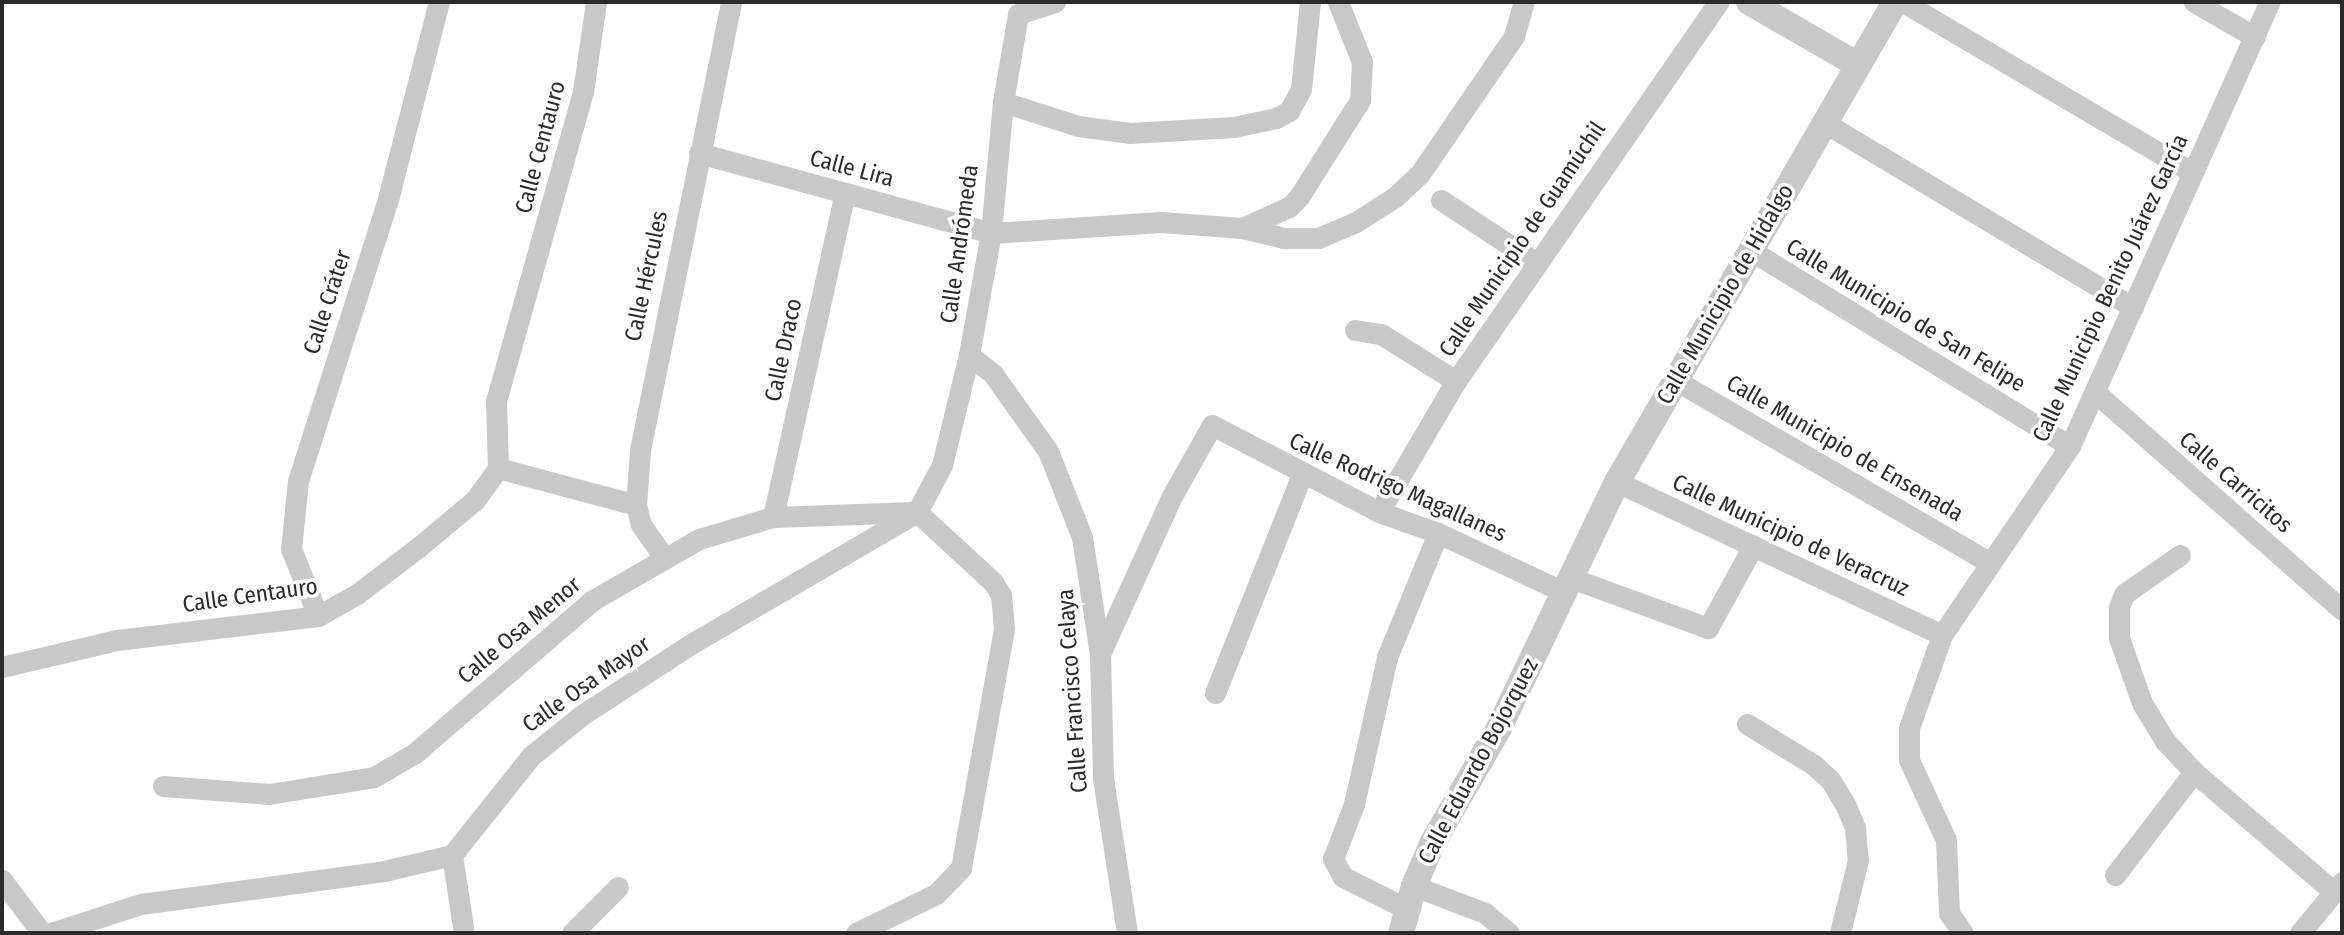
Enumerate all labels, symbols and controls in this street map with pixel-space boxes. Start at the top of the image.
street label: Calle Centauro [509,78,571,216]
street label: Calle Municipio de Guamúchil [1433,116,1611,362]
street label: Calle Municipio Benito Juárez García [2026,130,2194,446]
street label: Calle Lira [807,144,897,192]
street label: Calle Andrómeda [934,163,984,325]
street label: Calle Municipio de Hidalgo [1651,179,1799,409]
street label: Calle Hércules [619,208,673,344]
street label: Calle Municipio de San Felipe [1781,233,2031,397]
street label: Calle Cráter [297,246,357,358]
street label: Calle Draco [759,296,807,404]
street label: Calle Municipio de Ensenada [1722,369,1968,527]
street label: Calle Carricitos [2174,425,2298,539]
street label: Calle Rodrigo Magallanes [1285,427,1511,547]
street label: Calle Municipio de Veracruz [1668,468,1914,602]
street label: Calle Osa Menor [452,571,586,689]
street label: Calle Centauro [181,572,319,618]
street label: Calle Francisco Celaya [1051,588,1093,794]
street label: Calle Osa Mayor [517,630,655,738]
street label: Calle Eduardo Bojorquez [1412,653,1544,869]

